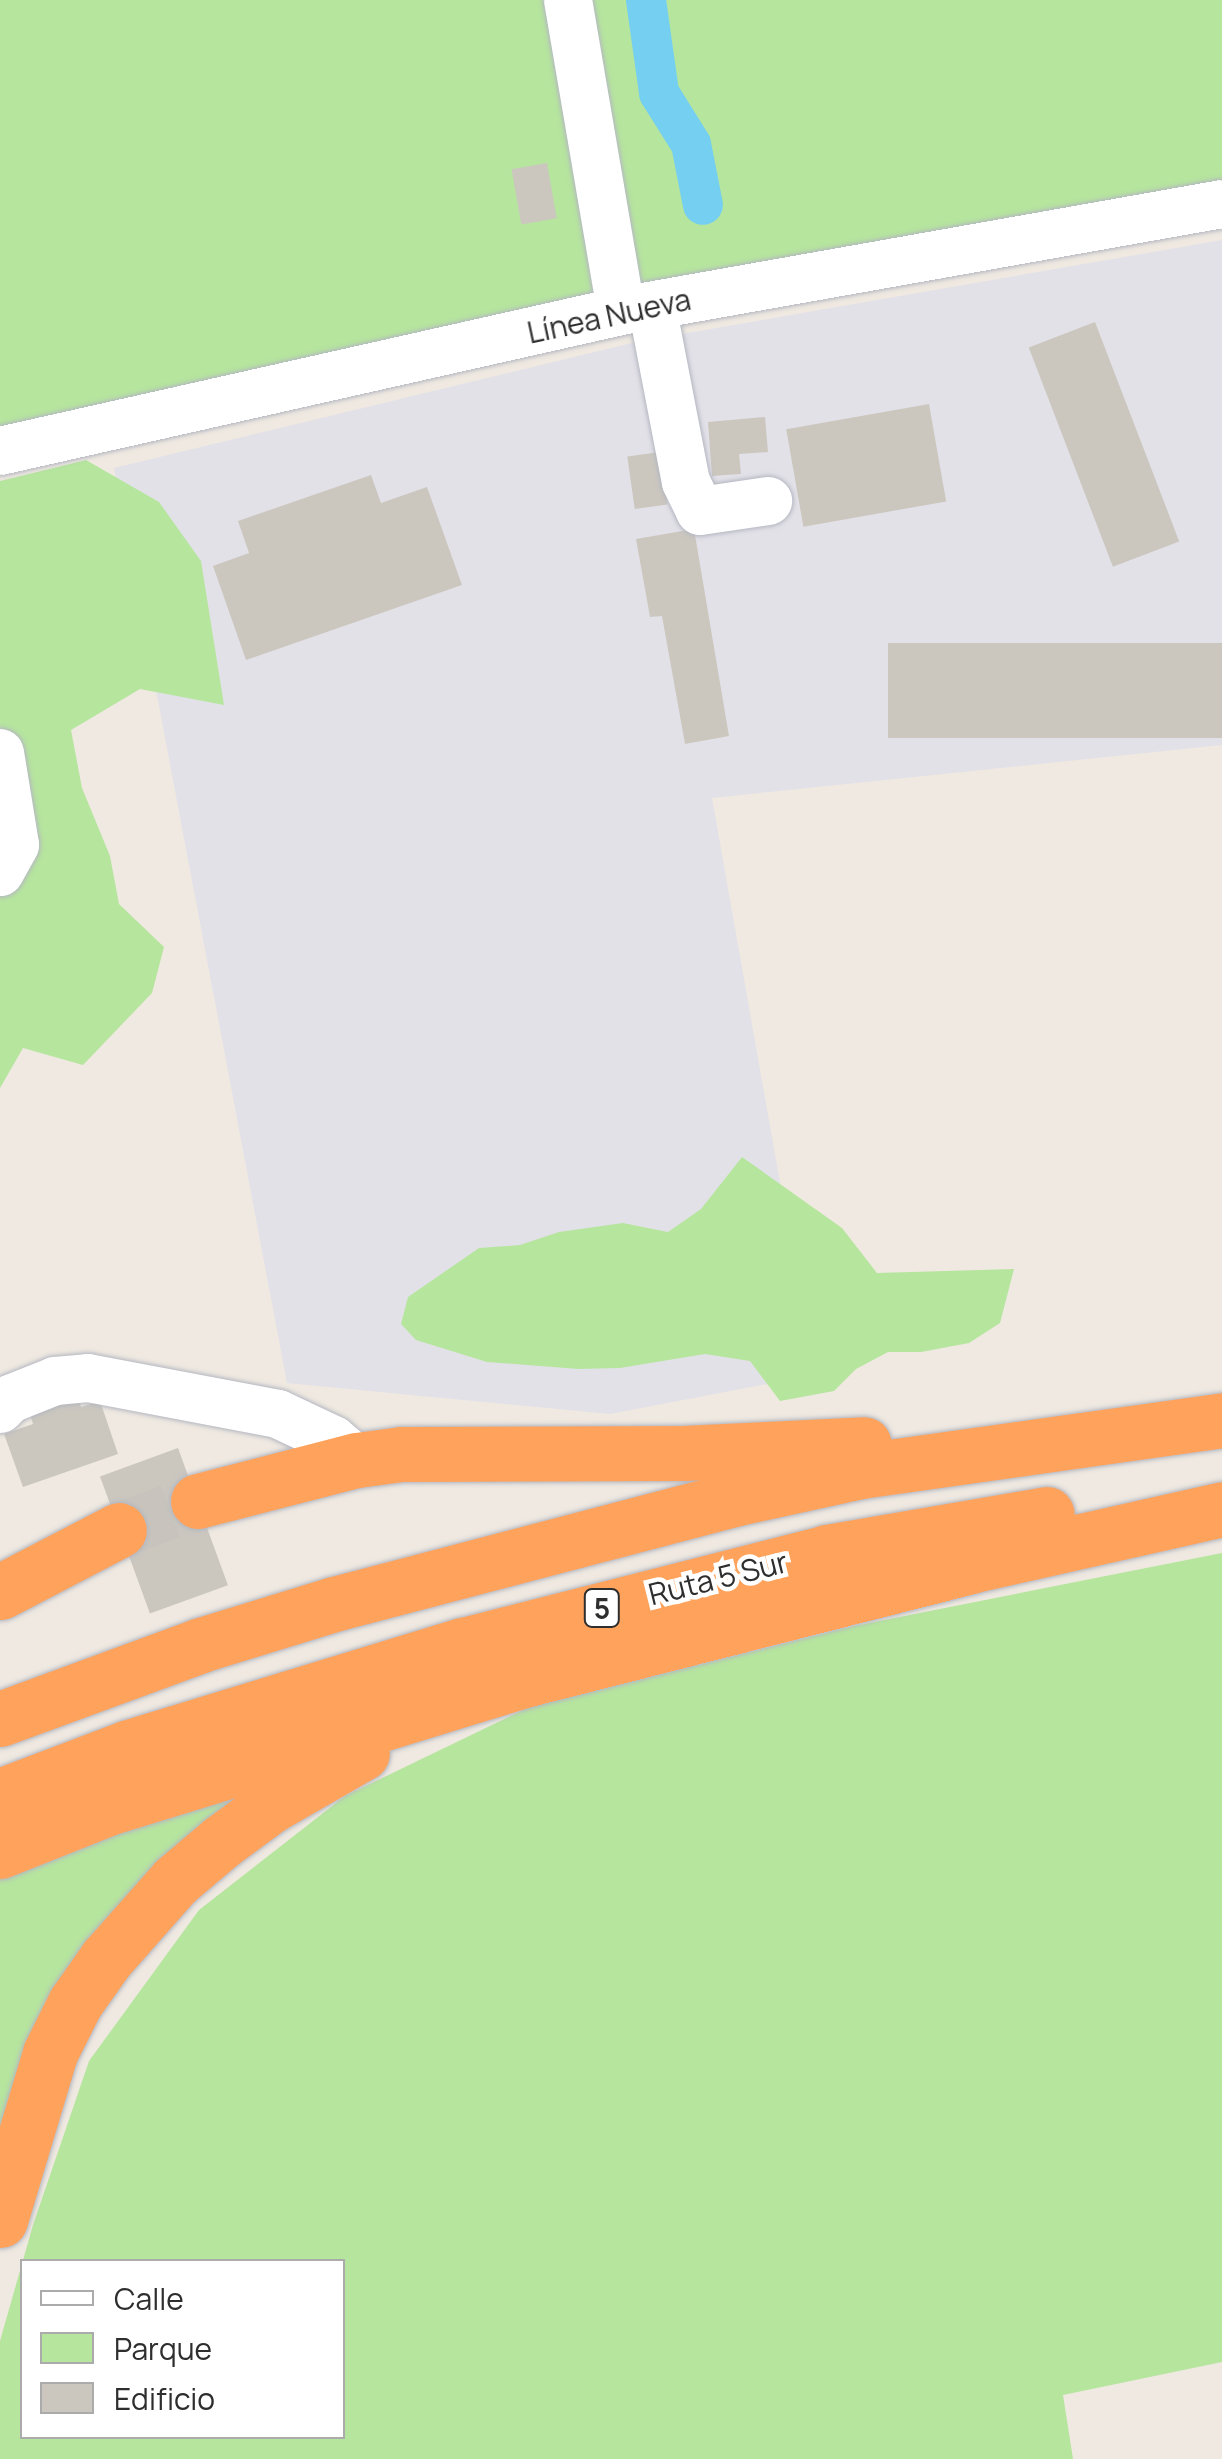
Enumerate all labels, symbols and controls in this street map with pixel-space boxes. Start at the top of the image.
street label: Línea Nueva [524,281,694,351]
street label: Ruta 5 Sur [645,1543,791,1613]
road number: 5 [582,1585,622,1631]
legend [20,2259,345,2439]
text: Calle [114,2278,184,2319]
text: Parque [114,2328,212,2369]
text: Edificio [114,2378,215,2419]

